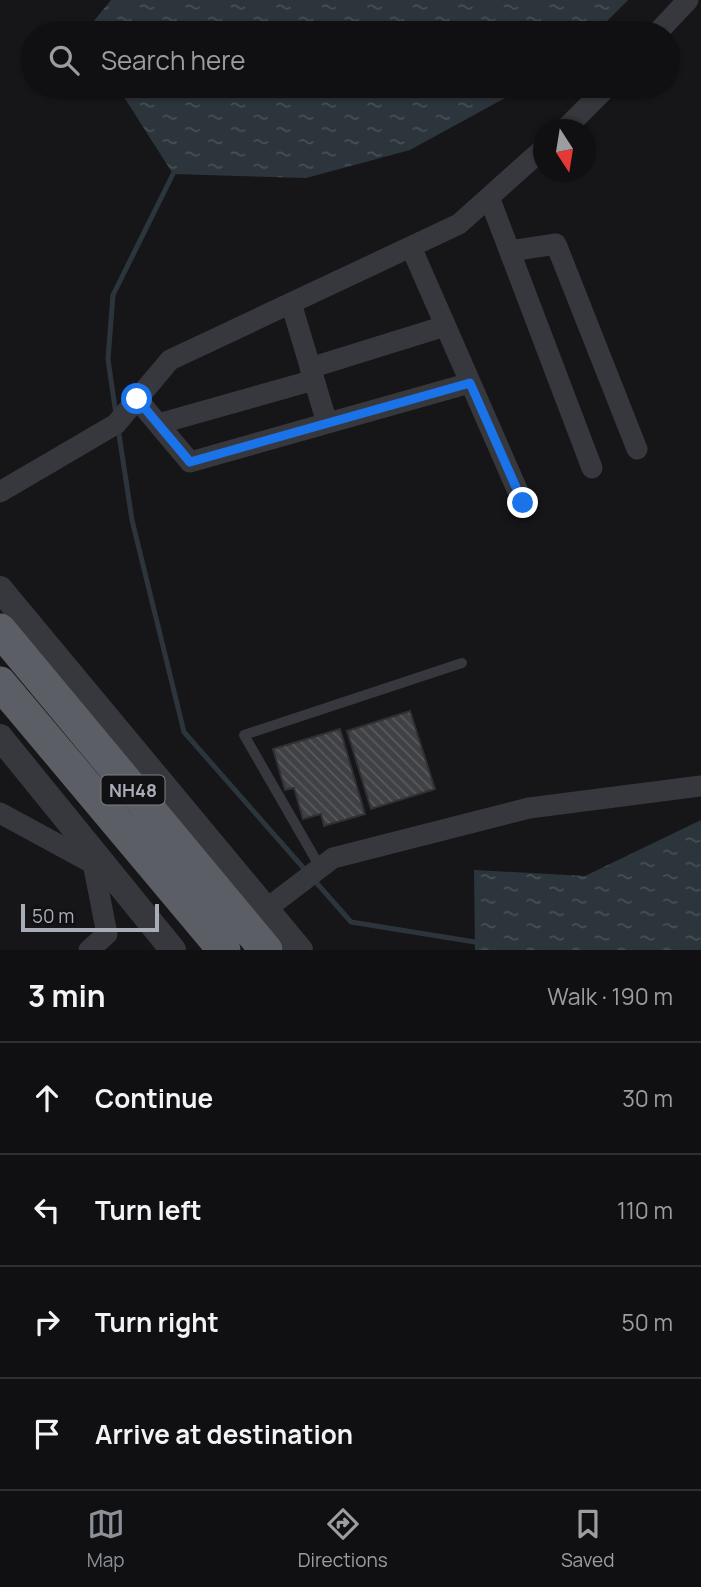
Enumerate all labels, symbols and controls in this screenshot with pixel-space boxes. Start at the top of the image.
search box [21,21,680,98]
icon: search [45,41,83,79]
text: Search here [101,42,246,78]
north arrow [533,119,596,182]
route start [121,383,152,414]
route end [507,487,538,518]
road number: NH48 [102,776,164,804]
scale bar [21,901,159,933]
text: 50 m [32,903,74,929]
text: 3 min [28,975,106,1016]
text: Walk · 190 m [547,980,673,1012]
icon: ahead [28,1079,66,1117]
text: Continue [95,1080,213,1116]
text: 30 m [622,1082,673,1114]
icon: left [28,1191,66,1229]
text: Turn left [95,1192,202,1228]
text: 110 m [617,1194,673,1226]
icon: right [28,1303,66,1341]
text: Turn right [95,1304,219,1340]
text: 50 m [622,1306,673,1338]
icon: arrive [28,1415,66,1453]
text: Arrive at destination [95,1416,353,1452]
tab: Map [87,1505,125,1573]
tab: Directions [298,1505,388,1573]
tab: Saved [561,1505,614,1573]

